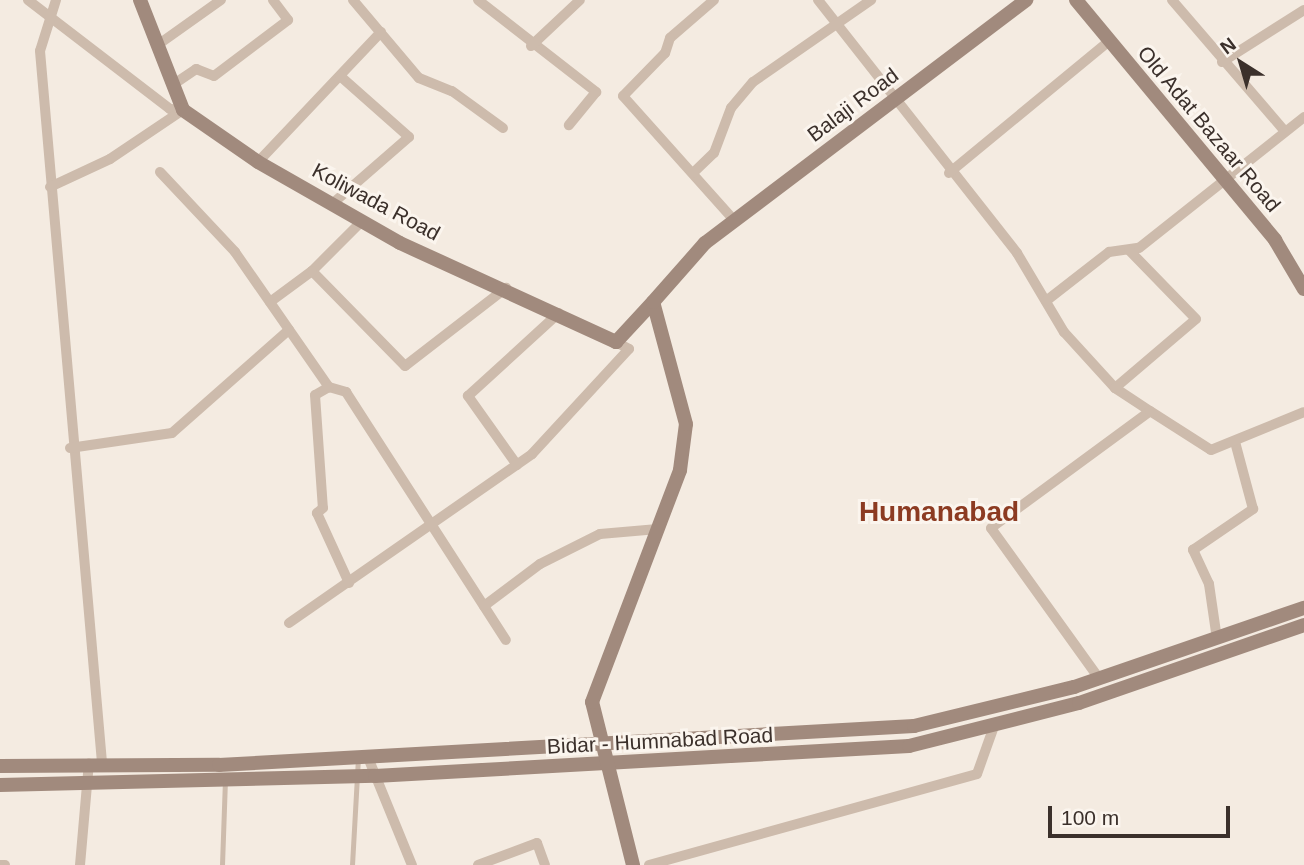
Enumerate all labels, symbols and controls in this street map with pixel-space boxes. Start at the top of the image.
north arrow [1206,28,1276,98]
text: N [1216,33,1240,58]
street label: Old Adat Bazaar Road [1132,40,1286,218]
street label: Balaji Road [803,63,903,147]
street label: Koliwada Road [308,158,444,246]
district label: Humanabad [859,495,1019,529]
street label: Bidar - Humnabad Road [546,722,774,760]
scale bar [1052,792,1234,836]
text: 100 m [1061,806,1119,829]

